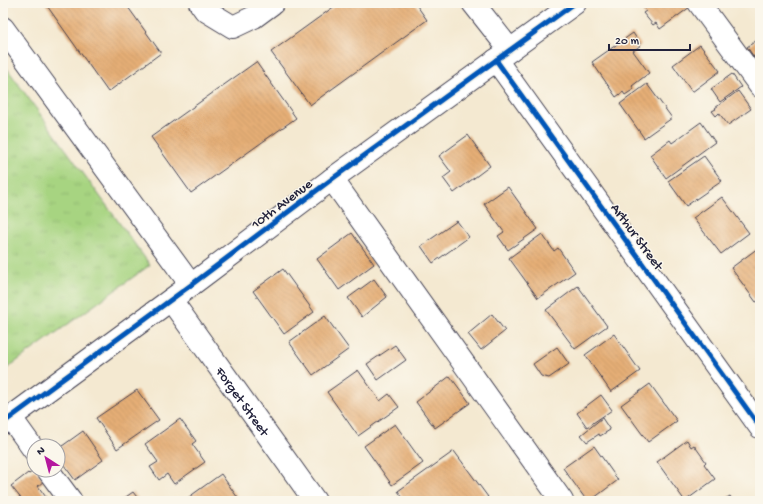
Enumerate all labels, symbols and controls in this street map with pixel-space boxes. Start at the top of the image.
scale bar [609,26,690,52]
text: 20 m [615,35,640,49]
street label: 10th Avenue [248,176,317,234]
street label: Arthur Street [606,201,667,275]
street label: Forget Street [210,364,272,441]
north arrow [26,438,66,478]
text: N [35,445,48,458]

